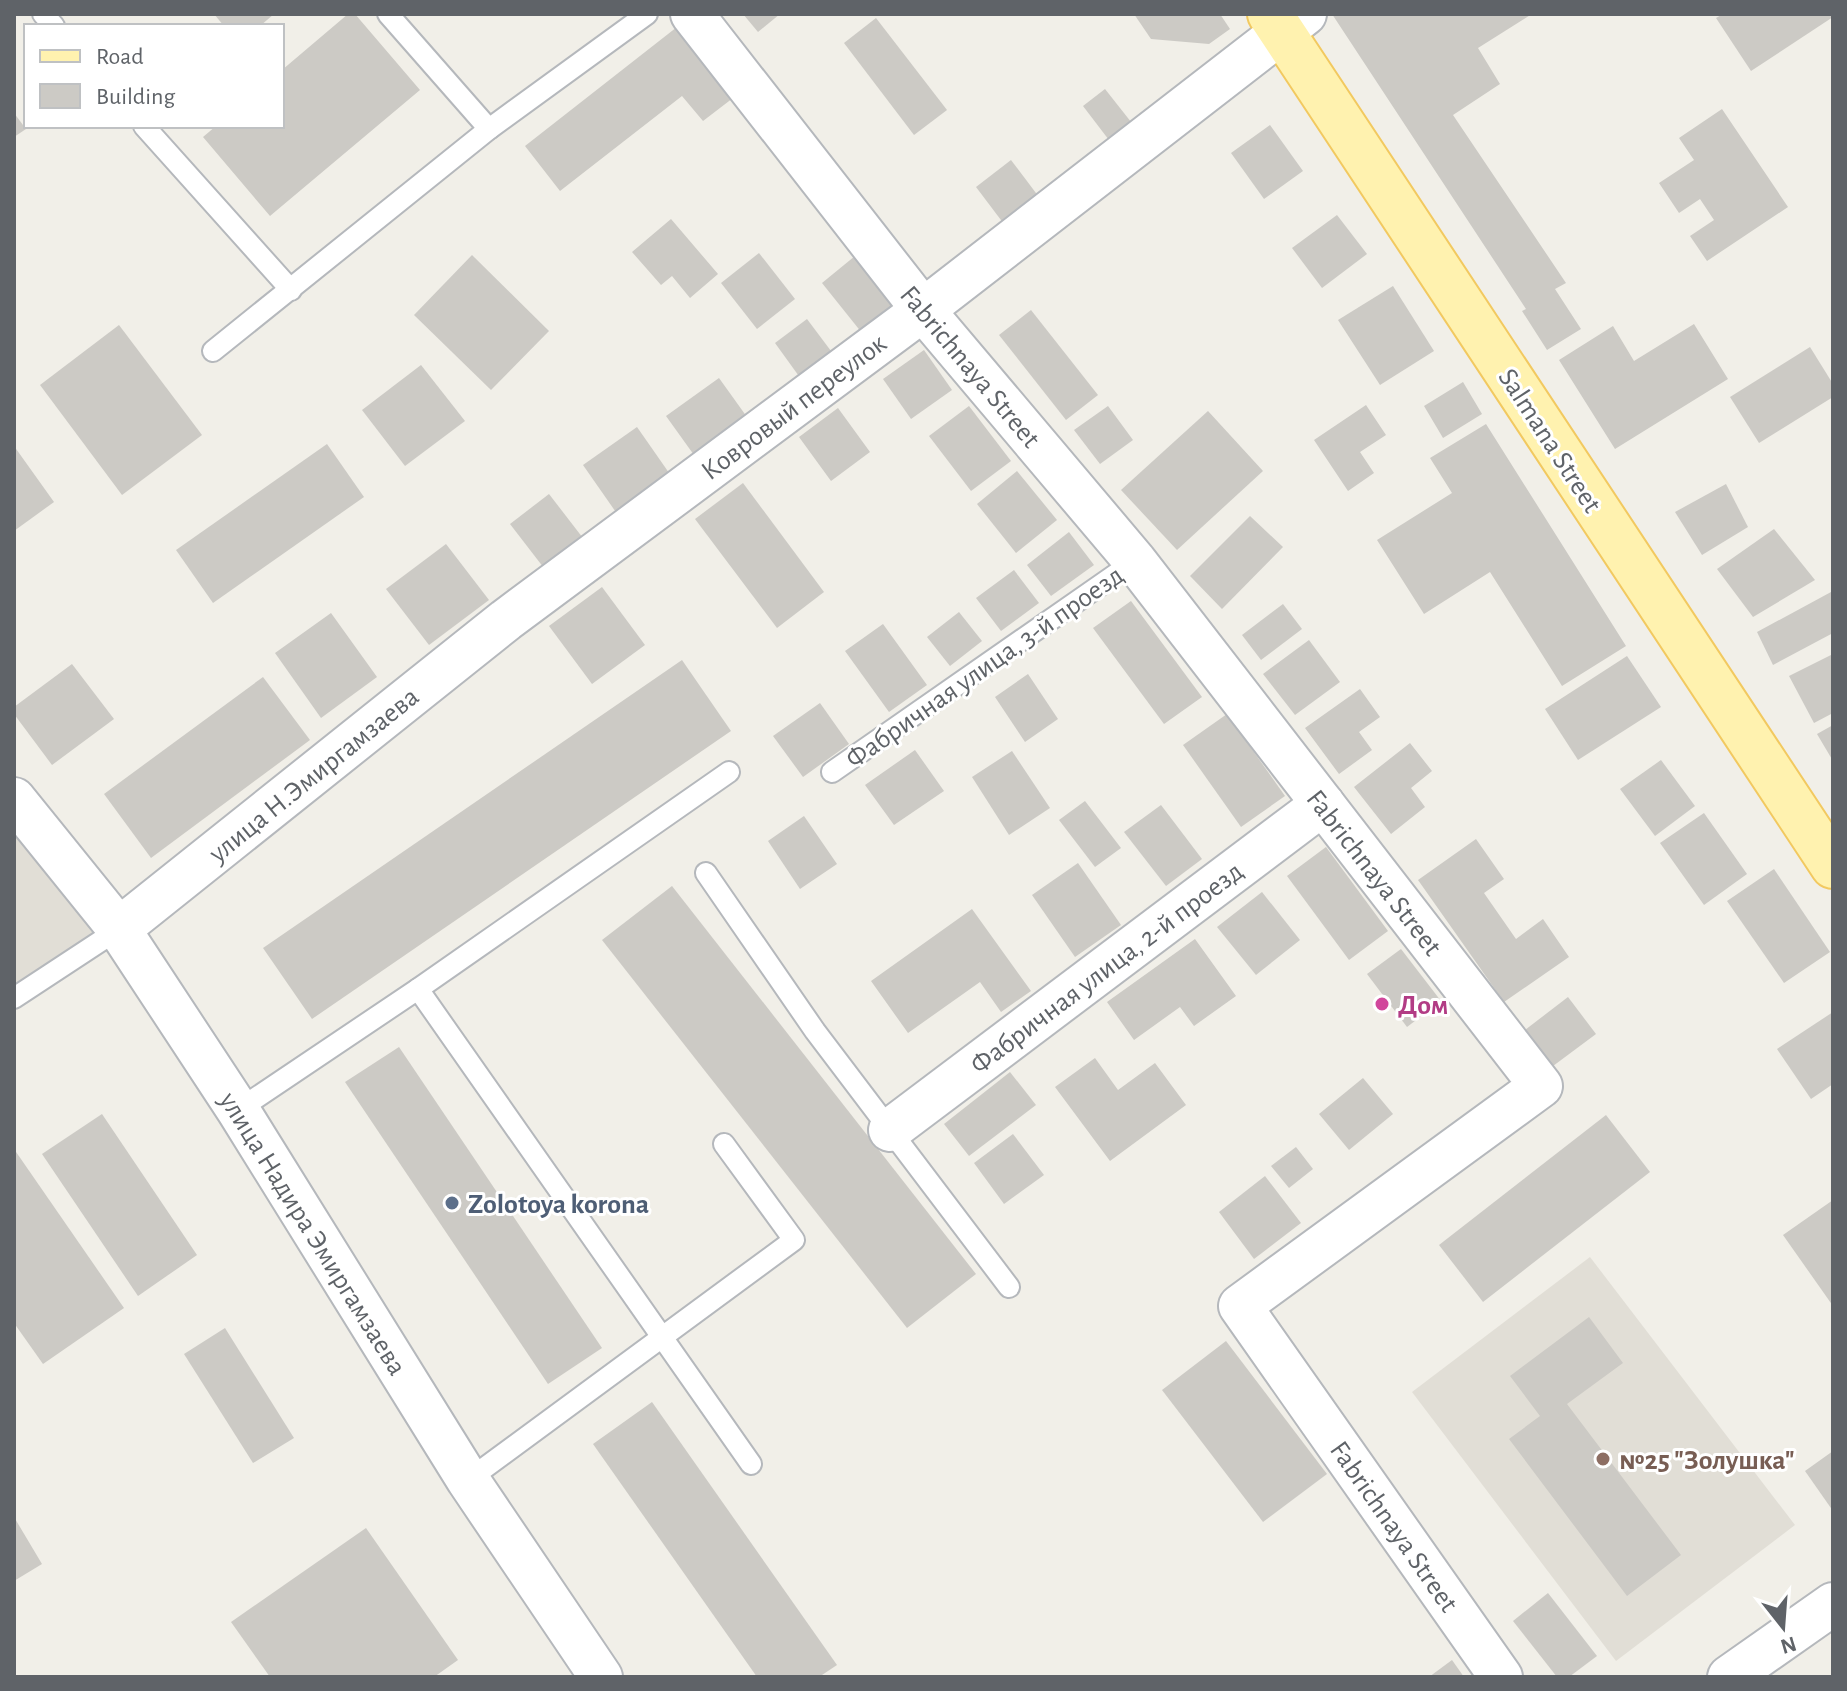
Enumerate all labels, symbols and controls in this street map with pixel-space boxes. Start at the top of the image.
legend [24,24,284,128]
text: Road [96,45,144,69]
text: Building [96,85,175,109]
street label: Fabrichnaya Street [894,281,1045,453]
street label: Ковровый переулок [696,329,892,486]
street label: Salmana Street [1493,364,1606,518]
street label: Фабричная улица, 3-й проезд [841,561,1129,774]
street label: улица Н.Эмиргамзаева [203,682,425,869]
street label: Fabrichnaya Street [1300,785,1446,961]
street label: Фабричная улица, 2-й проезд [966,857,1249,1080]
place label: Дом [1398,992,1449,1020]
marker: Дом [1373,995,1391,1013]
street label: улица Надира Эмиргамзаева [213,1087,411,1381]
place label: Zolotoya korona [468,1191,649,1219]
marker: Zolotoya korona [443,1194,461,1212]
street label: Fabrichnaya Street [1324,1437,1463,1618]
place label: №25 "Золушка" [1619,1447,1795,1475]
marker: №25 "Золушка" [1594,1450,1612,1468]
north arrow [1743,1587,1823,1667]
text: N [1778,1632,1799,1658]

